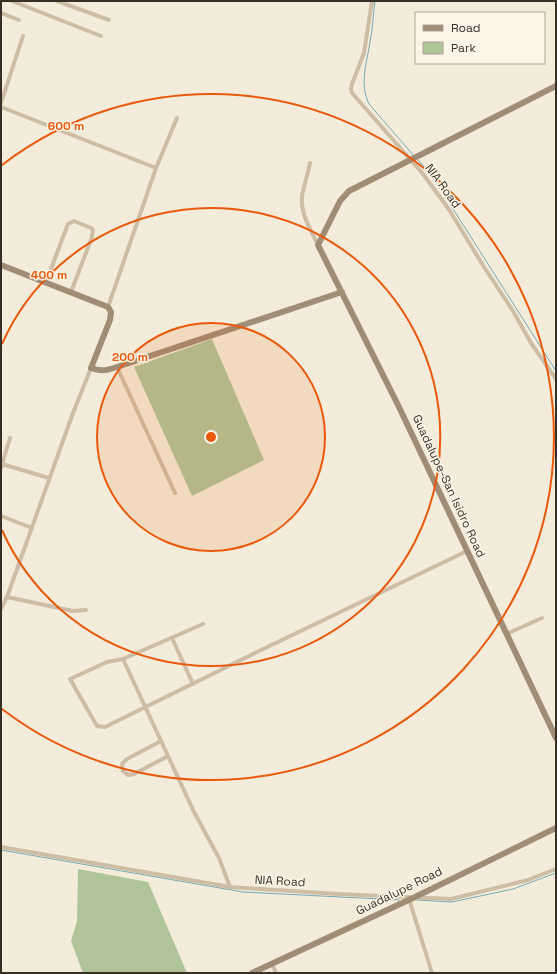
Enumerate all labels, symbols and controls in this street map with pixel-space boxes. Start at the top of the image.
legend [415,12,545,64]
text: Road [451,20,480,36]
text: Park [451,40,476,56]
text: 600 m [48,118,84,134]
street label: NIA Road [422,161,464,211]
text: 400 m [31,267,67,283]
text: 200 m [112,349,148,365]
street label: Guadalupe-San Isidro Road [409,412,489,560]
centre of rings [204,430,218,444]
street label: Guadalupe Road [353,863,445,919]
street label: NIA Road [254,872,306,890]

